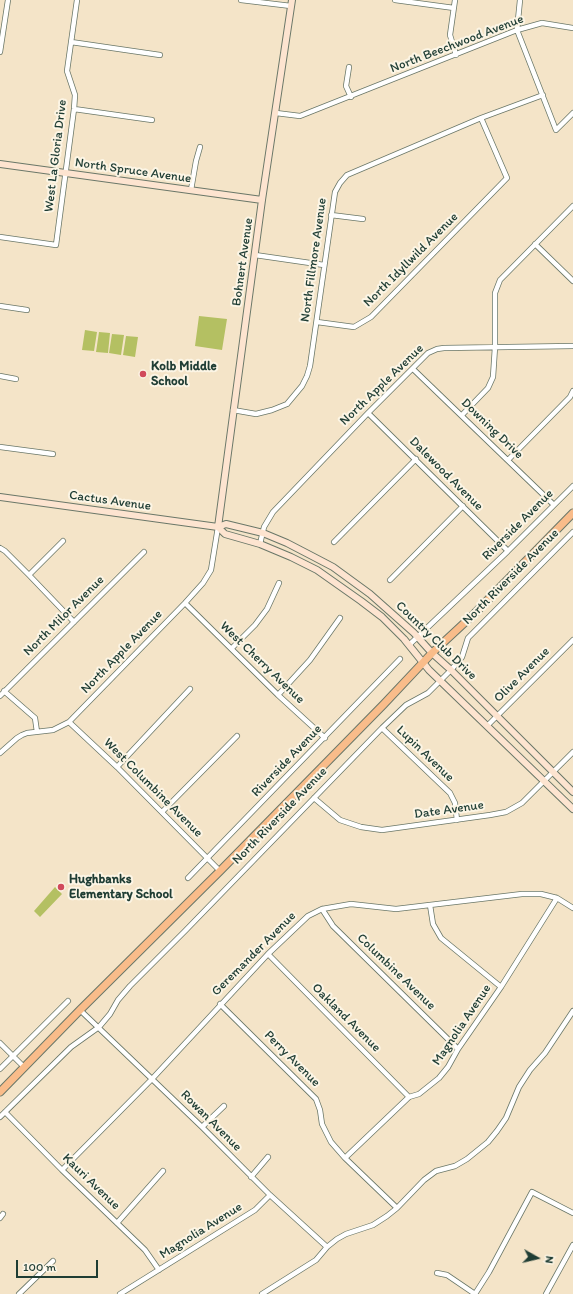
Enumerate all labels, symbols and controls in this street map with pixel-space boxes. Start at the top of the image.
street label: North Beechwood Avenue [388,11,526,77]
street label: West La Gloria Drive [41,99,71,213]
street label: North Spruce Avenue [74,155,192,187]
street label: North Fillmore Avenue [298,197,330,323]
street label: North Idyllwild Avenue [360,209,462,311]
street label: Bohnert Avenue [229,217,257,307]
street label: North Apple Avenue [337,341,427,429]
place label: Kolb Middle School [151,359,217,390]
marker: Kolb Middle School [138,369,148,379]
street label: Downing Drive [458,395,526,463]
street label: Dalewood Avenue [406,434,486,514]
street label: Riverside Avenue [479,486,557,564]
street label: Cactus Avenue [68,488,152,514]
street label: North Riverside Avenue [460,526,562,628]
street label: North Milor Avenue [20,572,108,660]
street label: Country Club Drive [392,598,480,684]
street label: North Apple Avenue [78,607,166,697]
street label: West Cherry Avenue [216,619,308,707]
street label: Olive Avenue [491,644,553,706]
street label: Riverside Avenue [249,722,325,800]
street label: Lupin Avenue [393,723,457,785]
street label: West Columbine Avenue [100,735,206,841]
street label: North Riverside Avenue [229,764,331,868]
street label: Date Avenue [413,797,485,823]
place label: Hughbanks Elementary School [69,872,173,903]
marker: Hughbanks Elementary School [56,882,66,892]
street label: Geremander Avenue [209,909,299,999]
street label: Columbine Avenue [353,930,439,1014]
street label: Oakland Avenue [308,980,384,1056]
street label: Magnolia Avenue [429,981,495,1069]
street label: Perry Avenue [261,1028,323,1090]
street label: Rowan Avenue [177,1087,245,1155]
street label: Kauri Avenue [59,1151,123,1213]
street label: Magnolia Avenue [157,1199,245,1263]
north arrow [517,1238,557,1278]
scale bar [18,1252,100,1278]
text: N [542,1255,556,1264]
text: 100 m [23,1260,56,1274]

